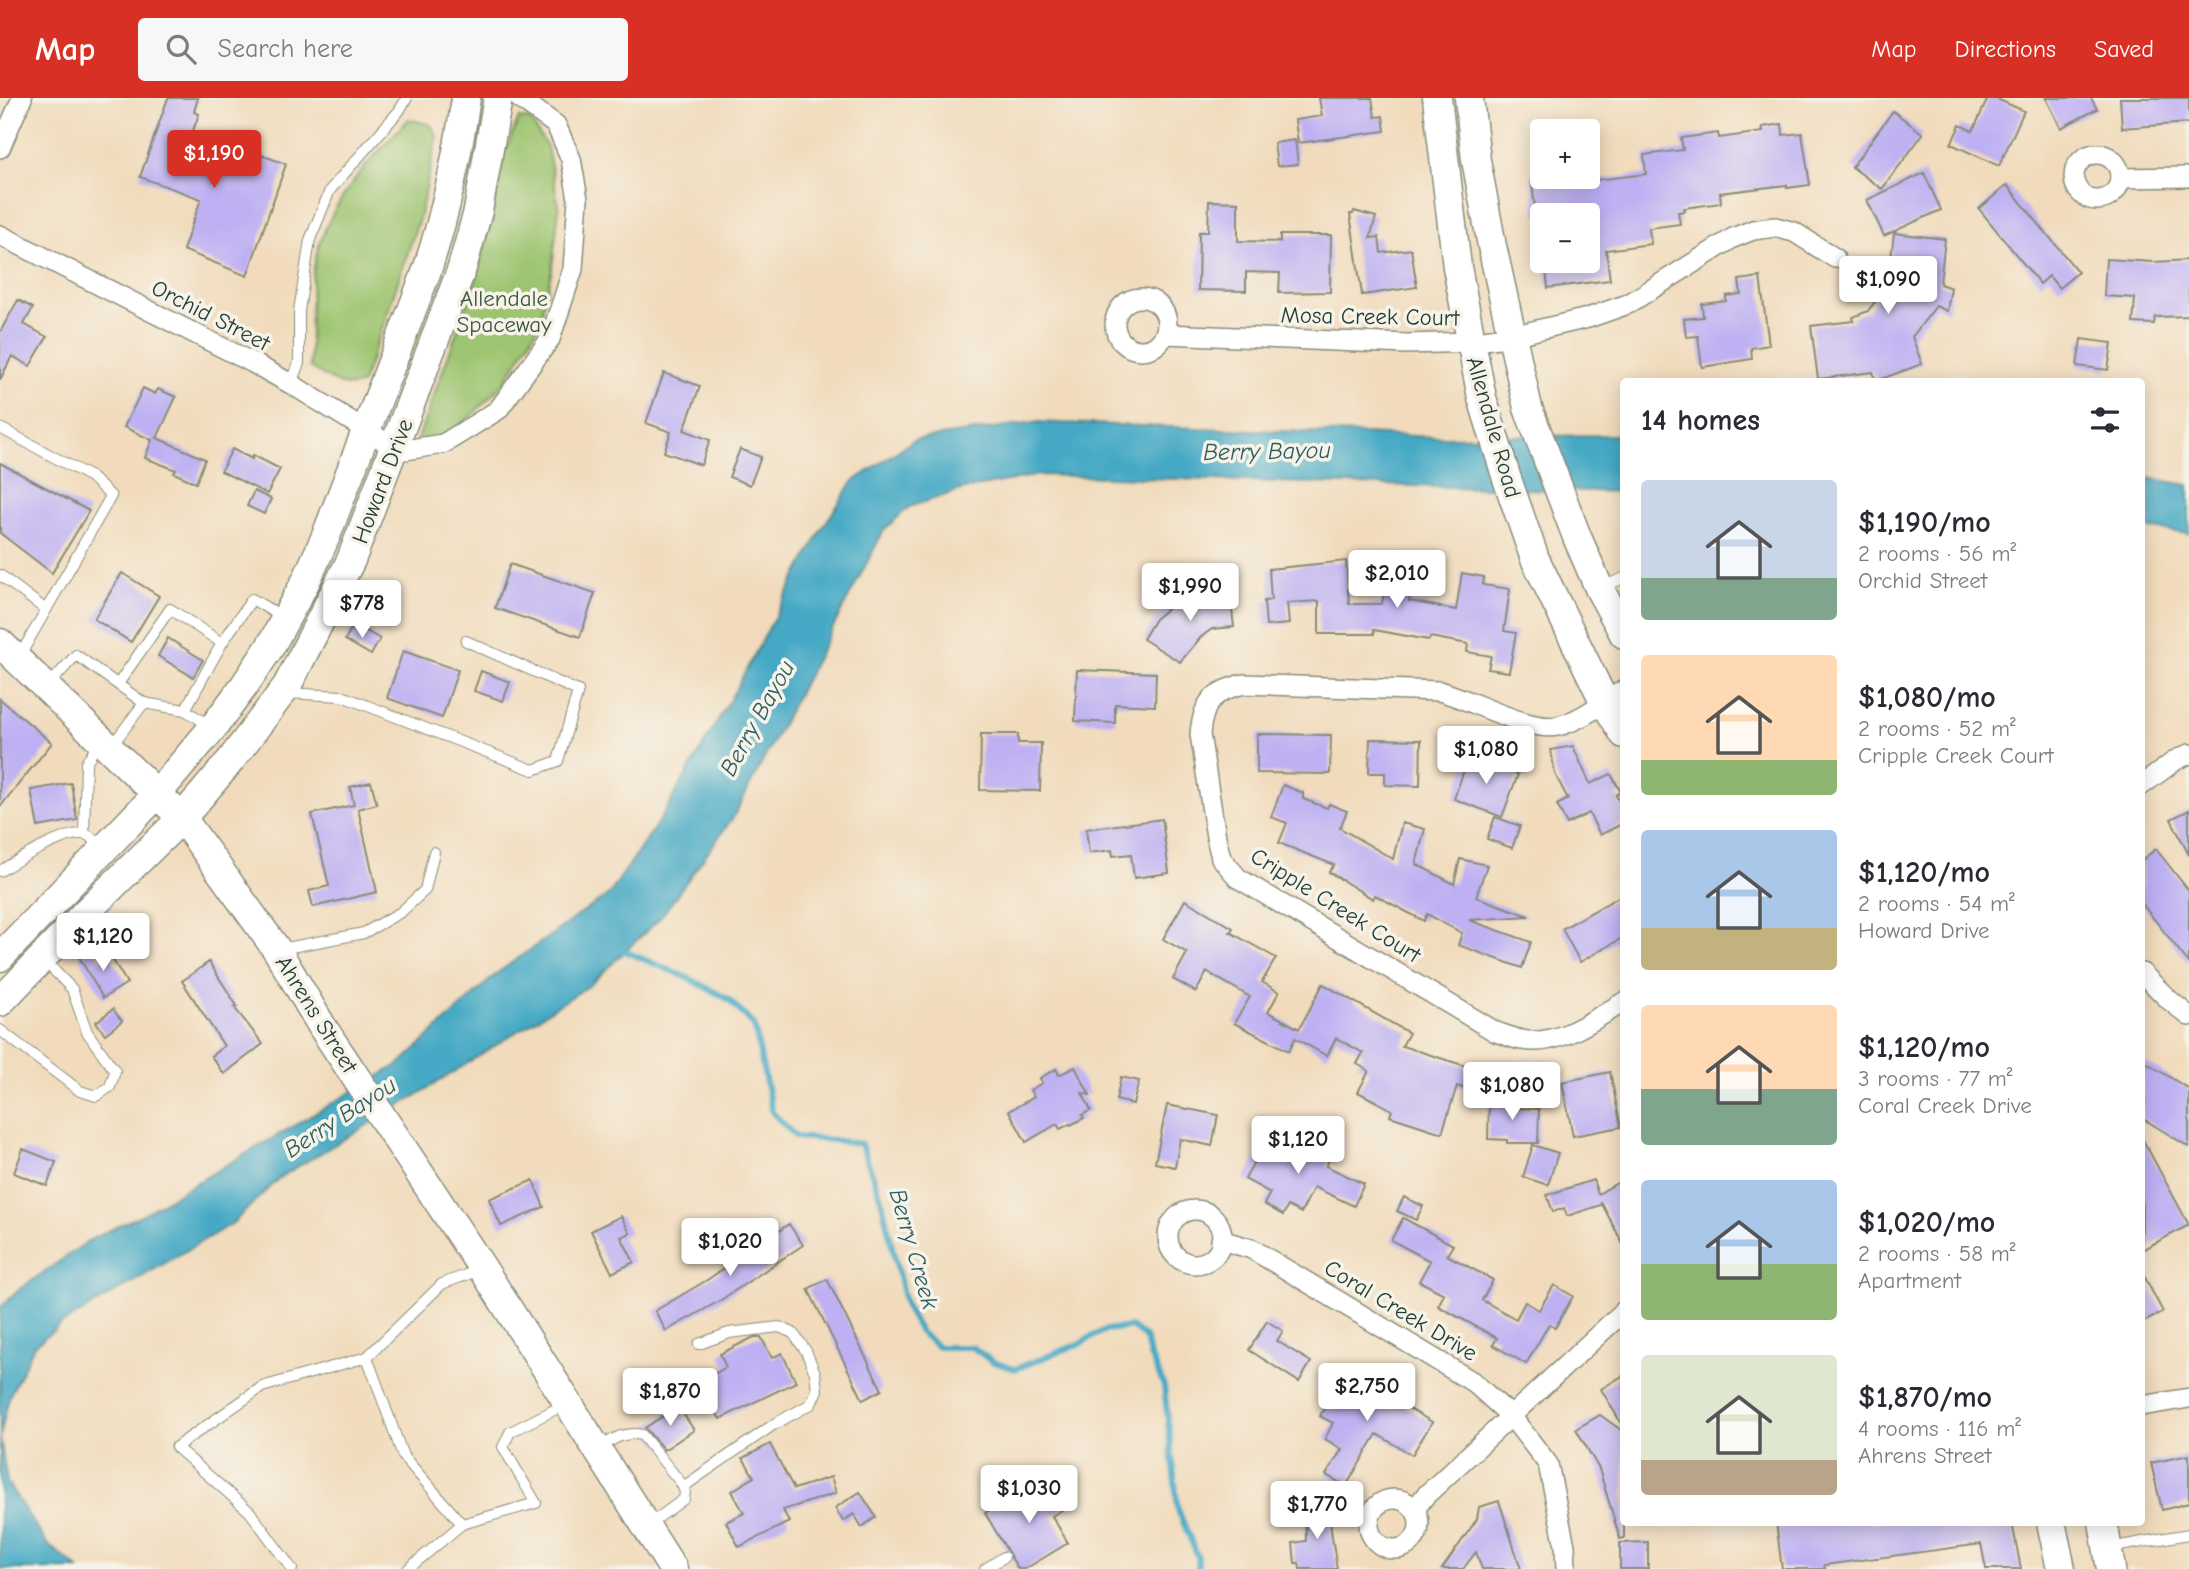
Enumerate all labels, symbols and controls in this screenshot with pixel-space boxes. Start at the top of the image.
search box [138,18,628,81]
text: Map [35,30,96,68]
icon: search [162,30,200,68]
text: Search here [218,34,353,64]
text: Map [1871,35,1917,63]
text: Directions [1955,35,2056,63]
text: Saved [2094,35,2154,63]
map controls [1530,119,1600,273]
button: + [1530,119,1600,189]
pin: $1,190 [157,130,271,190]
text: $1,190 [183,139,245,166]
button: − [1530,203,1600,273]
pin: $1,090 [1831,256,1945,316]
text: $1,090 [1855,265,1921,292]
street label: Orchid Street [147,274,276,357]
park label: Allendale Spaceway [457,285,552,338]
street label: Mosa Creek Court [1280,301,1461,332]
street label: Allendale Road [1460,353,1527,501]
icon: filters [2086,401,2124,439]
text: 14 homes [1641,403,1760,438]
street label: Howard Drive [346,415,419,547]
water label: Berry Bayou [1203,436,1331,466]
text: $1,190/mo [1858,505,1991,540]
icon: home [1697,508,1781,592]
text: 2 rooms · 56 m² [1858,540,2016,567]
pin: $2,010 [1340,550,1454,610]
text: $2,010 [1364,559,1430,586]
pin: $1,990 [1133,564,1247,623]
text: Orchid Street [1858,567,1987,594]
text: $1,990 [1158,572,1222,599]
pin: $778 [321,580,403,640]
text: $778 [339,589,385,616]
water label: Berry Bayou [714,655,800,781]
text: $1,080/mo [1858,680,1996,715]
icon: home [1697,683,1781,767]
text: 2 rooms · 52 m² [1858,715,2016,742]
pin: $1,080 [1429,726,1543,786]
text: $1,080 [1453,735,1519,762]
text: Cripple Creek Court [1858,742,2054,769]
street label: Cripple Creek Court [1246,842,1427,969]
text: $1,120/mo [1858,855,1990,890]
icon: home [1697,858,1781,942]
text: 2 rooms · 54 m² [1858,890,2015,917]
pin: $1,120 [46,914,160,973]
text: Howard Drive [1858,917,1990,944]
text: $1,120 [73,922,133,949]
street label: Ahrens Street [270,951,364,1079]
text: $1,120/mo [1858,1030,1990,1065]
icon: home [1697,1033,1781,1117]
pin: $1,080 [1455,1062,1569,1122]
text: 3 rooms · 77 m² [1858,1065,2013,1092]
water label: Berry Bayou [279,1070,401,1164]
text: $1,080 [1479,1071,1545,1098]
text: Coral Creek Drive [1858,1092,2032,1119]
pin: $1,120 [1241,1116,1355,1176]
text: $1,120 [1268,1125,1328,1152]
water label: Berry Creek [883,1185,945,1313]
text: $1,020/mo [1858,1205,1995,1240]
icon: home [1697,1208,1781,1292]
pin: $1,020 [673,1218,787,1278]
text: $1,020 [697,1227,763,1254]
text: 2 rooms · 58 m² [1858,1240,2016,1267]
street label: Coral Creek Drive [1319,1254,1482,1367]
text: Apartment [1858,1267,1961,1294]
pin: $2,750 [1310,1364,1424,1423]
pin: $1,870 [613,1368,727,1428]
text: $2,750 [1334,1372,1400,1399]
text: $1,870 [639,1377,701,1404]
text: $1,870/mo [1858,1380,1992,1415]
icon: home [1697,1383,1781,1467]
text: 4 rooms · 116 m² [1858,1415,2021,1442]
text: Ahrens Street [1858,1442,1991,1469]
pin: $1,030 [972,1466,1086,1525]
text: $1,030 [997,1474,1061,1501]
pin: $1,770 [1260,1482,1374,1541]
text: $1,770 [1286,1490,1348,1517]

